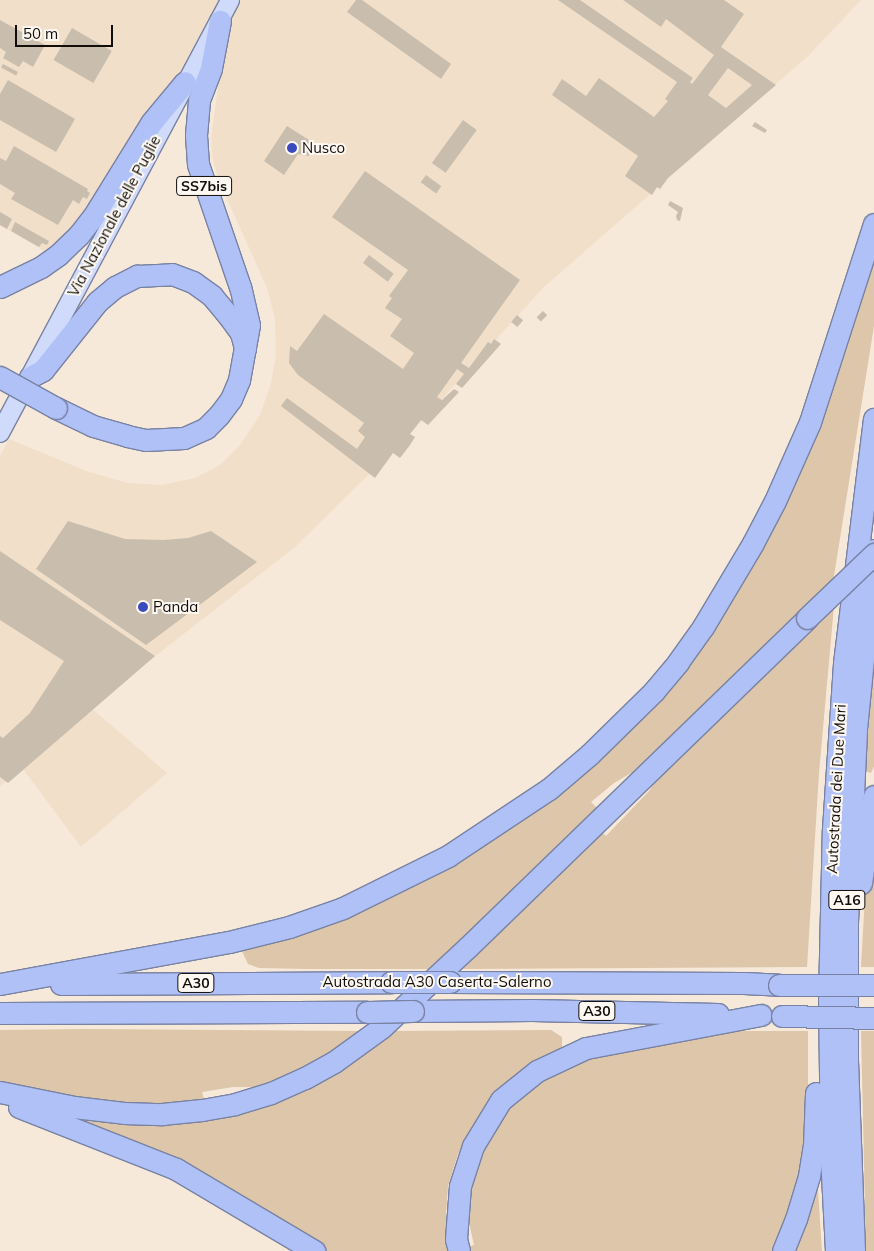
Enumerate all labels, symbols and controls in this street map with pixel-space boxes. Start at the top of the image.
scale bar [18,15,115,47]
text: 50 m [23,24,58,43]
street label: Via Nazionale delle Puglie [64,133,164,299]
place label: Nusco [302,139,345,157]
marker: Nusco [286,142,298,154]
road number: SS7bis [175,175,233,198]
place label: Panda [153,598,198,616]
marker: Panda [137,601,149,613]
street label: Autostrada dei Due Mari [823,704,849,874]
road number: A16 [828,888,866,912]
road number: A30 [177,971,215,994]
street label: Autostrada A30 Caserta-Salerno [323,973,551,991]
road number: A30 [578,999,616,1022]

